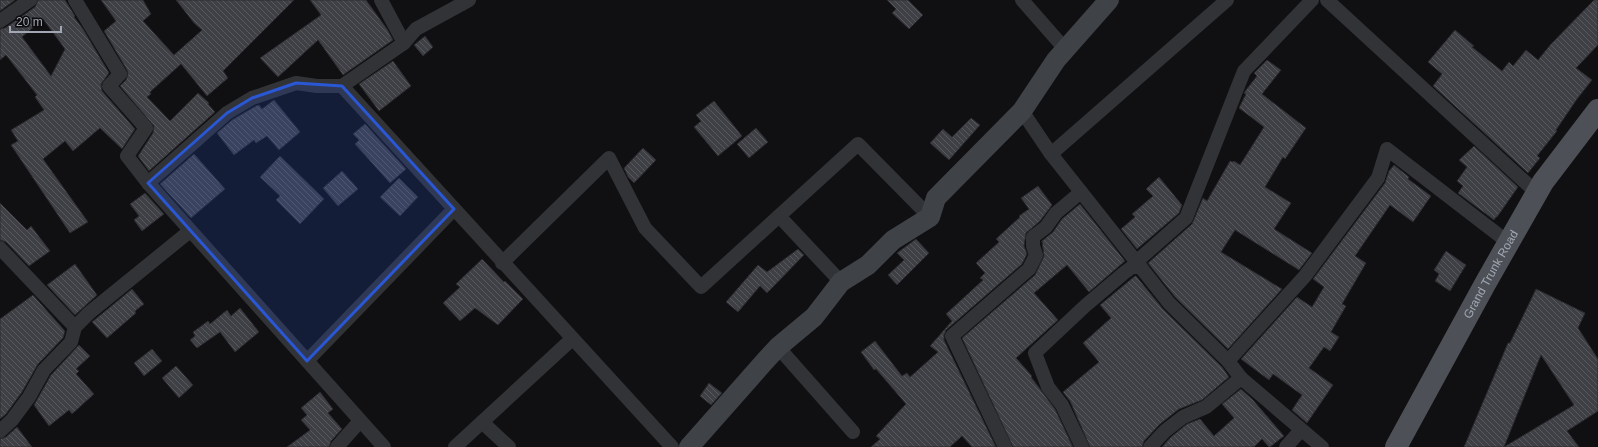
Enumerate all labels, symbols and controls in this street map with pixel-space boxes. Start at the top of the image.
scale bar [10,8,61,34]
text: 20 m [16,15,43,29]
street label: Grand Trunk Road [1461,228,1521,321]

